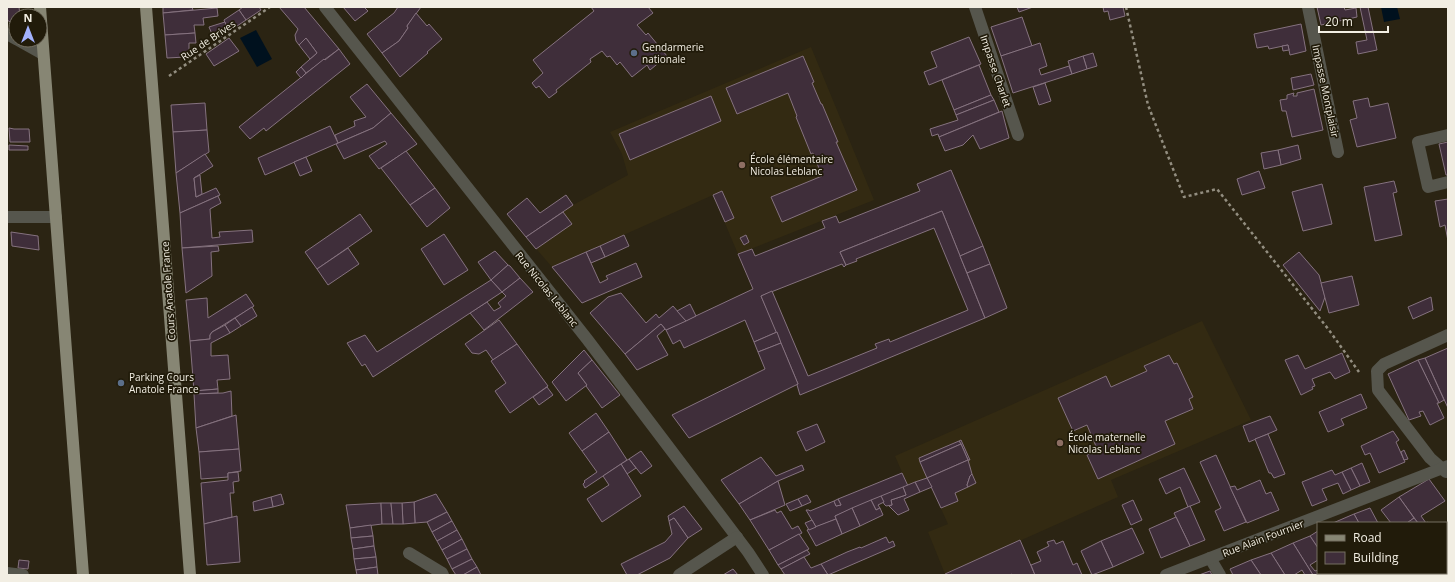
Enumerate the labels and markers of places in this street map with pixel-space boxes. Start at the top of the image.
place label: Gendarmerie nationale [642,40,704,66]
marker: Gendarmerie nationale [629,48,639,58]
place label: École élémentaire Nicolas Leblanc [750,152,834,178]
marker: École élémentaire Nicolas Leblanc [737,160,747,170]
place label: Parking Cours Anatole France [129,370,199,396]
marker: Parking Cours Anatole France [116,378,126,388]
place label: École maternelle Nicolas Leblanc [1068,430,1146,456]
marker: École maternelle Nicolas Leblanc [1055,438,1065,448]

